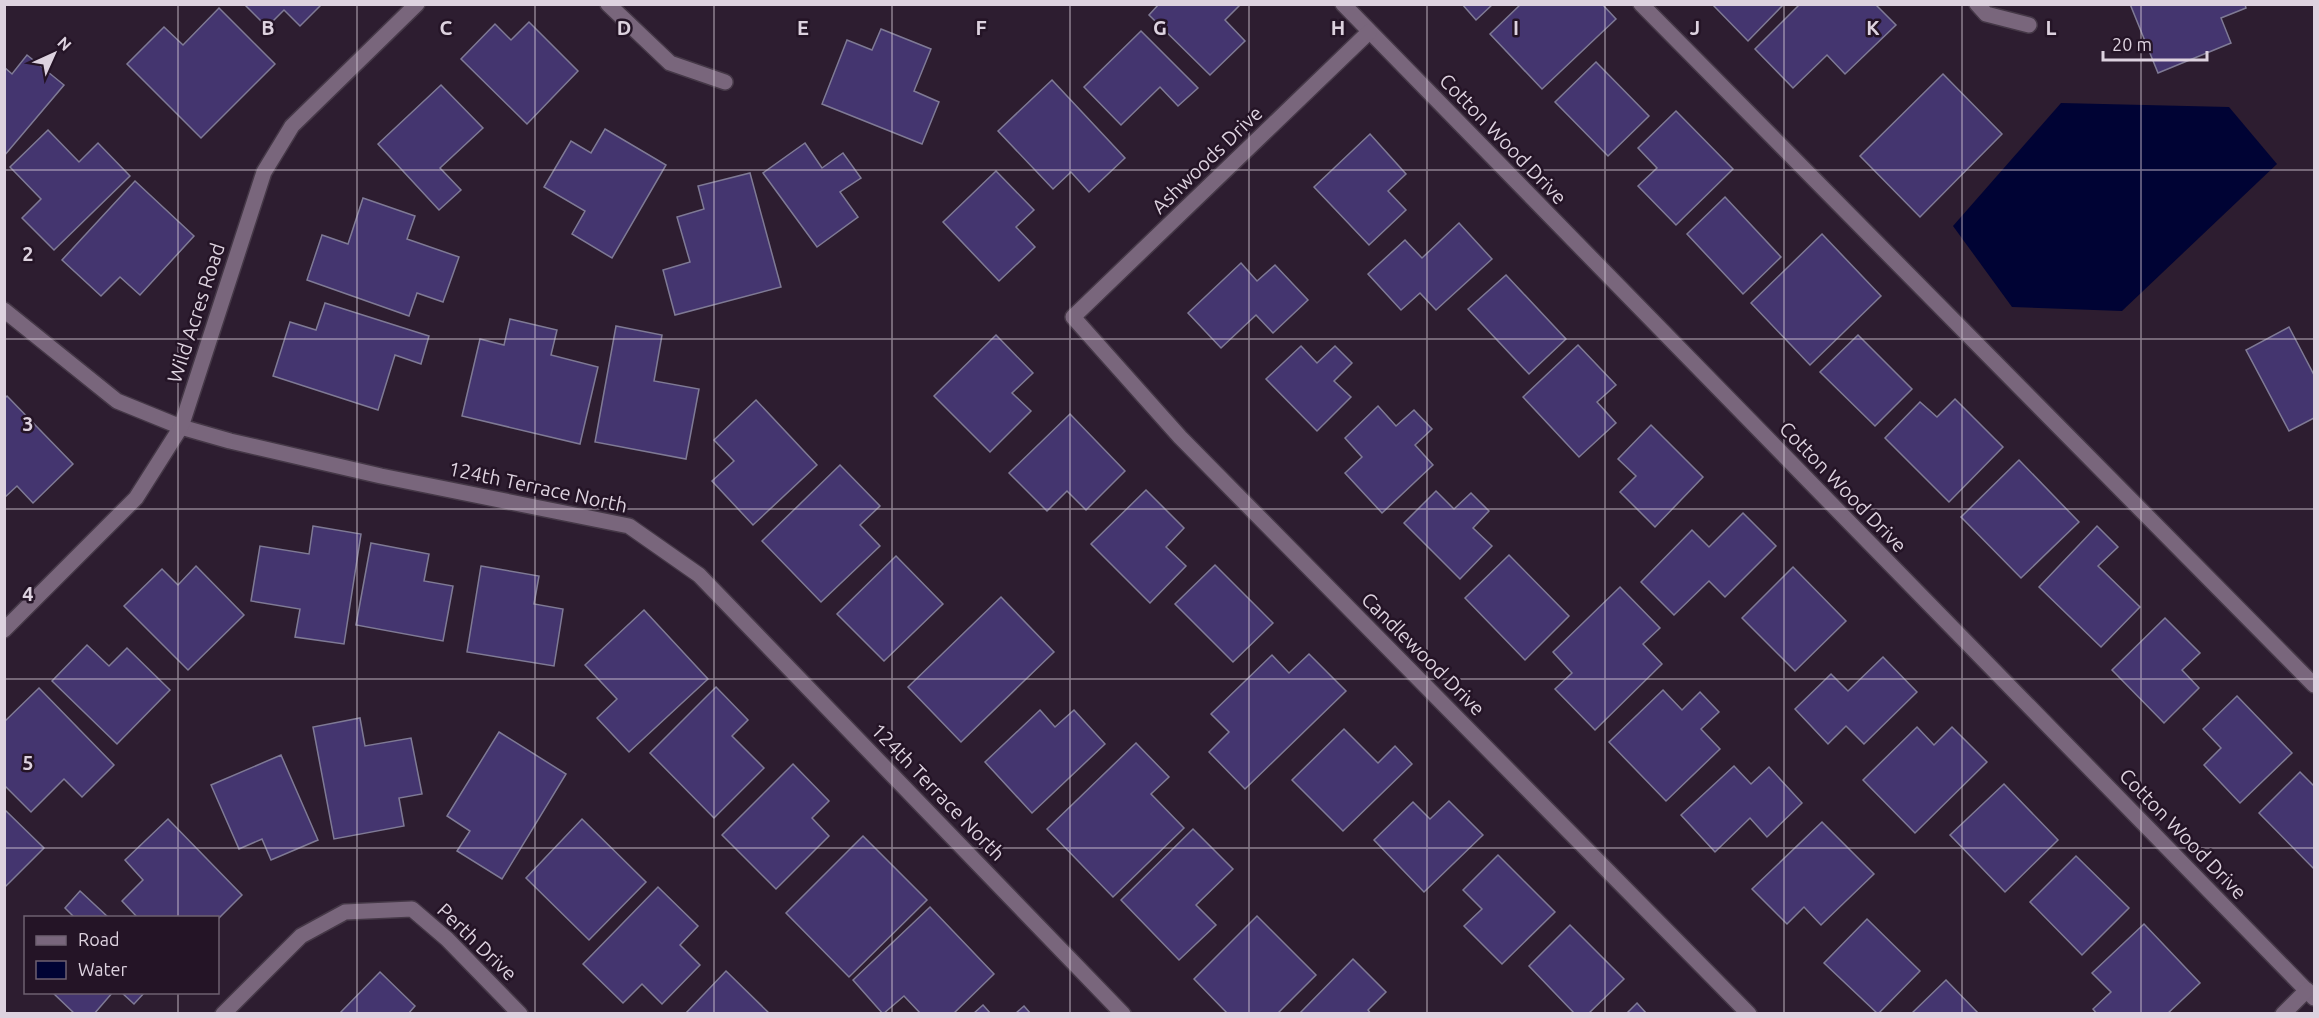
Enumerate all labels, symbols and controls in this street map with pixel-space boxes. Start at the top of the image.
text: B [261,16,275,39]
text: C [440,16,453,39]
text: D [617,16,631,39]
text: E [797,16,809,39]
text: F [975,16,987,39]
text: G [1153,16,1167,39]
text: H [1331,16,1345,39]
text: I [1513,16,1519,39]
text: J [1690,16,1700,39]
text: K [1866,16,1880,39]
text: L [2046,16,2057,39]
north arrow [24,24,84,84]
scale bar [2103,24,2206,62]
text: N [54,33,75,54]
text: 20 m [2112,34,2152,54]
street label: Cotton Wood Drive [1435,69,1572,209]
street label: Ashwoods Drive [1147,101,1267,218]
street label: Wild Acres Road [162,240,229,386]
text: 2 [22,242,34,265]
text: 3 [22,412,34,435]
street label: Cotton Wood Drive [1775,417,1912,557]
street label: 124th Terrace North [447,456,630,517]
text: 4 [22,582,34,605]
street label: Candlewood Drive [1357,587,1490,720]
street label: 124th Terrace North [867,718,1010,865]
text: 5 [22,751,34,774]
street label: Cotton Wood Drive [2115,764,2252,904]
street label: Perth Drive [433,898,522,985]
legend [24,916,219,994]
text: Road [78,929,120,949]
text: Water [78,959,128,979]

